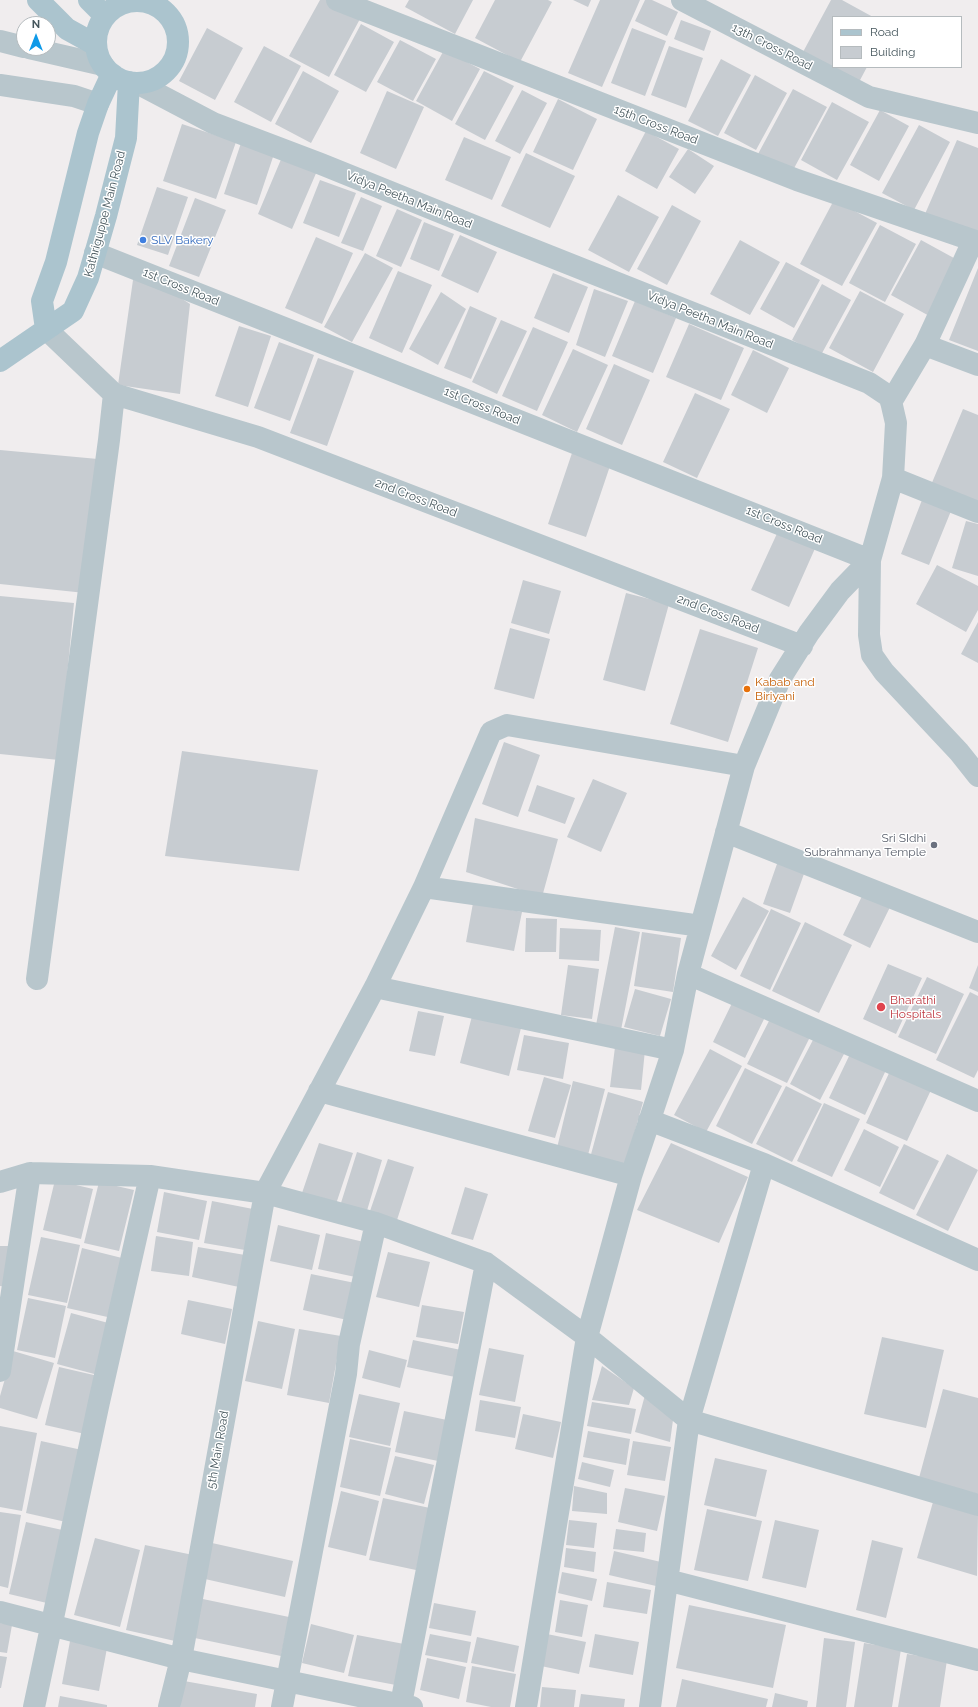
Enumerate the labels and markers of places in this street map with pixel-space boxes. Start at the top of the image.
place label: SLV Bakery [151,233,214,247]
marker: SLV Bakery [138,235,148,245]
place label: Kabab and Biriyani [755,675,815,703]
marker: Kabab and Biriyani [742,684,752,694]
place label: Sri SIdhi Subrahmanya Temple [804,831,926,859]
marker: Sri SIdhi Subrahmanya Temple [929,840,939,850]
place label: Bharathi Hospitals [890,993,941,1021]
marker: Bharathi Hospitals [875,1001,887,1013]

